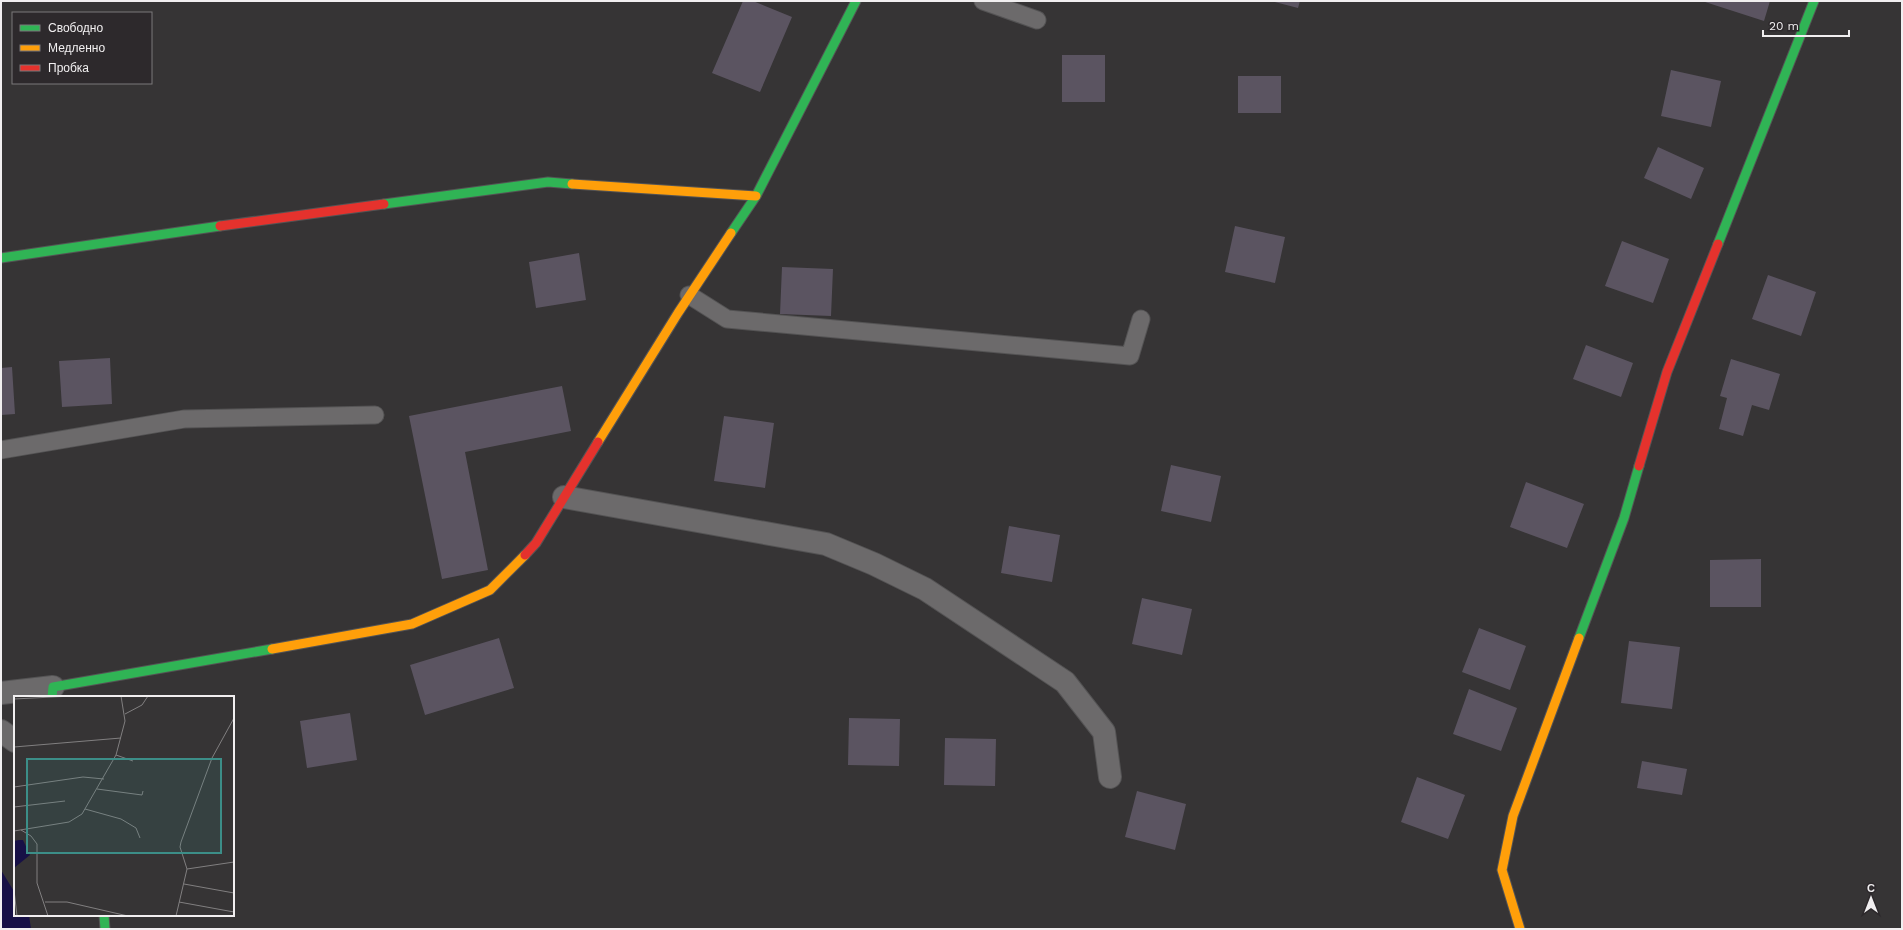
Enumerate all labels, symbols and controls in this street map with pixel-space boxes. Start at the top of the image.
legend [12,12,152,84]
scale bar [1763,12,1849,38]
text: 20 m [1769,19,1799,33]
text: Свободно [48,21,103,35]
text: Медленно [48,41,105,55]
text: Пробка [48,61,89,75]
inset map [14,696,234,916]
north arrow [1851,878,1891,918]
text: С [1867,882,1875,895]

